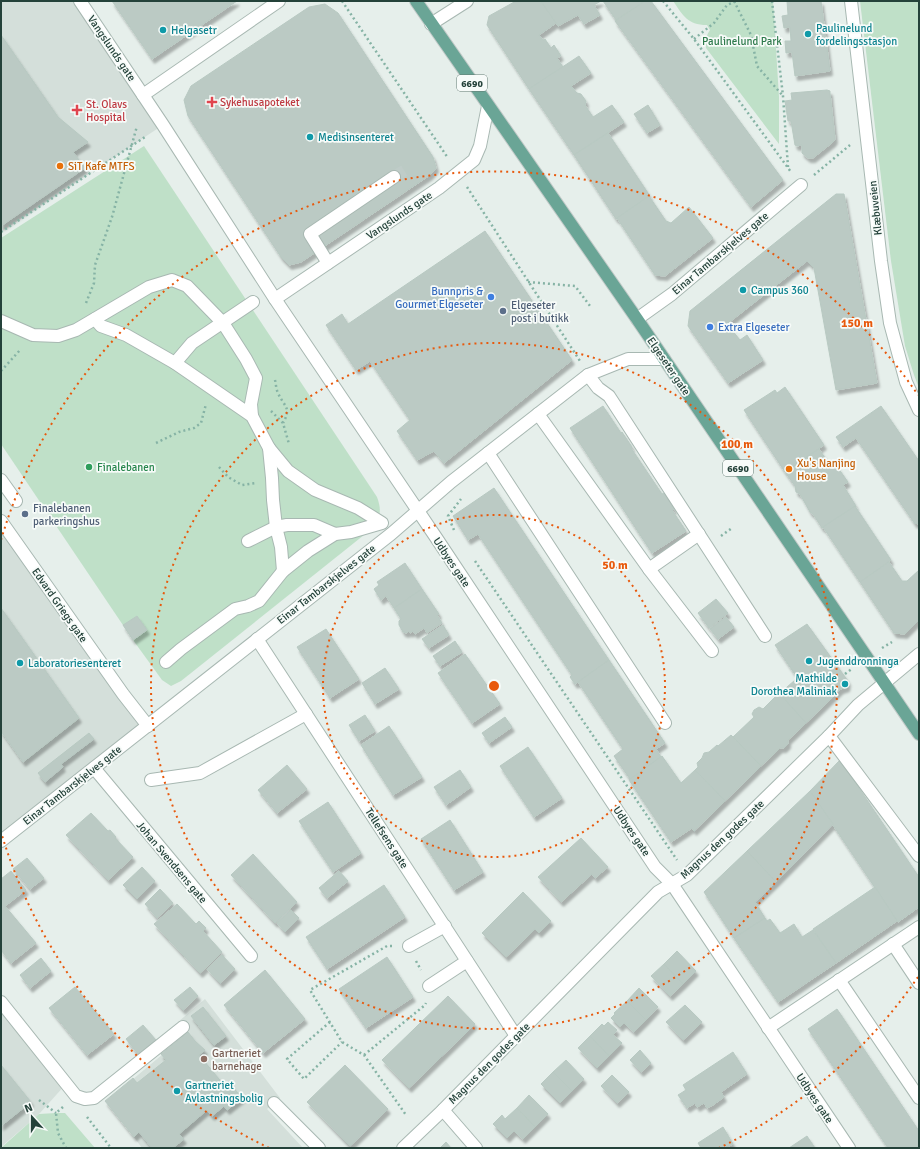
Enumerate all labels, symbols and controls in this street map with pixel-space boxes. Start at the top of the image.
street label: Vangslunds gate [85,13,138,84]
place label: Paulinelund fordelingsstasjon [816,22,897,48]
place label: Helgasetr [171,24,217,37]
marker: Helgasetr [158,25,168,35]
marker: Paulinelund fordelingsstasjon [803,29,813,39]
park label: Paulinelund Park [702,35,782,48]
road number: 6690 [457,75,487,91]
place label: Sykehusapoteket [220,96,300,109]
marker: Sykehusapoteket [207,97,217,107]
place label: St. Olavs Hospital [86,98,127,124]
marker: St. Olavs Hospital [71,104,83,116]
place label: Medisinsenteret [318,131,394,144]
marker: Medisinsenteret [305,132,315,142]
place label: SiT Kafe MTFS [68,160,135,173]
marker: SiT Kafe MTFS [55,161,65,171]
street label: Klæbuveien [866,180,885,236]
street label: Vangslunds gate [364,189,435,242]
street label: Einar Tambarskjelves gate [670,209,771,297]
place label: Campus 360 [751,284,809,297]
place label: Bunnpris & Gourmet Elgeseter [395,285,483,311]
marker: Campus 360 [738,285,748,295]
marker: Bunnpris & Gourmet Elgeseter [486,292,496,302]
place label: Elgeseter post i butikk [511,299,569,325]
marker: Elgeseter post i butikk [498,306,508,316]
text: 150 m [841,316,873,331]
place label: Extra Elgeseter [718,321,789,334]
marker: Extra Elgeseter [705,322,715,332]
street label: Elgeseter gate [644,335,693,398]
text: 100 m [721,437,753,452]
place label: Xu's Nanjing House [797,457,856,483]
road number: 6690 [723,460,753,476]
place label: Finalebanen [97,461,155,474]
marker: Finalebanen [84,462,94,472]
marker: Xu's Nanjing House [784,464,794,474]
place label: Finalebanen parkeringshus [33,502,100,528]
marker: Finalebanen parkeringshus [20,509,30,519]
street label: Udbyes gate [430,535,473,590]
street label: Einar Tambarskjelves gate [274,542,378,627]
text: 50 m [602,558,628,573]
street label: Edvard Griegs gate [29,565,90,645]
place label: Jugenddronninga [817,655,899,668]
marker: Jugenddronninga [804,656,814,666]
place label: Laboratoriesenteret [28,657,121,670]
marker: Laboratoriesenteret [15,658,25,668]
place label: Mathilde Dorothea Maliniak [751,672,837,698]
centre of rings [487,679,501,693]
marker: Mathilde Dorothea Maliniak [840,679,850,689]
street label: Einar Tambarskjelves gate [20,743,124,828]
street label: Magnus den godes gate [678,797,767,882]
street label: Udbyes gate [610,804,653,859]
street label: Tellefsens gate [362,806,411,871]
street label: Johan Svendsens gate [134,819,210,906]
street label: Magnus den godes gate [446,1020,533,1107]
place label: Gartneriet barnehage [212,1047,262,1073]
marker: Gartneriet barnehage [199,1054,209,1064]
street label: Udbyes gate [793,1071,836,1126]
place label: Gartneriet Avlastningsbolig [185,1079,263,1105]
marker: Gartneriet Avlastningsbolig [172,1086,182,1096]
north arrow [12,1097,52,1137]
text: N [23,1101,34,1116]

